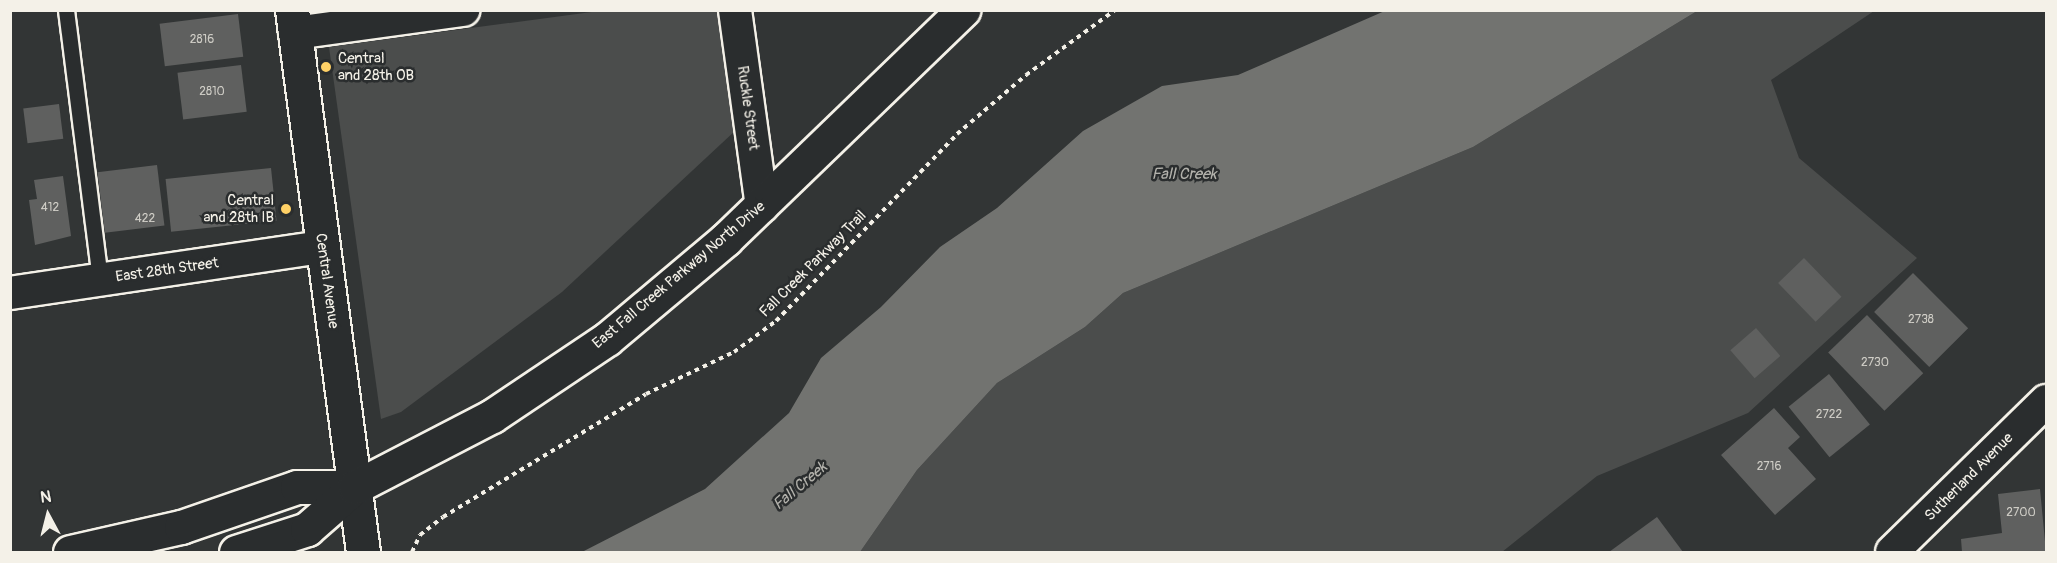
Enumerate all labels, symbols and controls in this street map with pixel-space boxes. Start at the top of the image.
house number: 2816 [190,33,214,47]
place label: Central and 28th OB [338,49,414,84]
marker: Central and 28th OB [319,60,333,74]
street label: Ruckle Street [733,65,763,151]
house number: 2810 [199,85,225,99]
water label: Fall Creek [1152,164,1216,184]
place label: Central and 28th IB [203,191,274,226]
street label: East Fall Creek Parkway North Drive [589,197,769,353]
house number: 412 [41,201,59,215]
marker: Central and 28th IB [279,202,293,216]
street label: Fall Creek Parkway Trail [756,207,870,321]
house number: 422 [135,212,155,226]
street label: Central Avenue [311,232,343,330]
street label: East 28th Street [114,254,220,286]
house number: 2738 [1908,313,1934,327]
house number: 2730 [1861,356,1889,370]
house number: 2722 [1816,408,1842,422]
street label: Sutherland Avenue [1921,429,2017,525]
water label: Fall Creek [769,458,831,514]
house number: 2716 [1757,460,1781,474]
north arrow [18,485,78,545]
text: N [39,487,52,508]
house number: 2700 [2006,506,2036,520]

